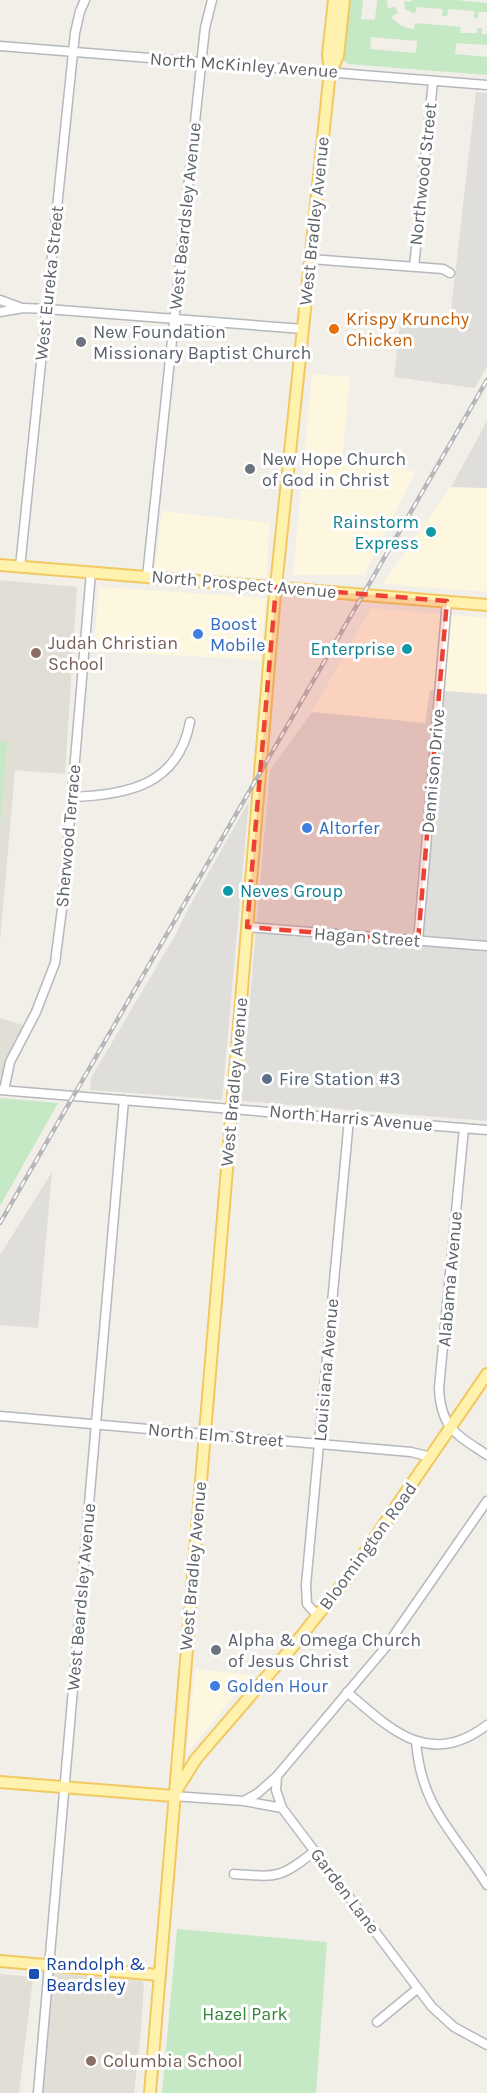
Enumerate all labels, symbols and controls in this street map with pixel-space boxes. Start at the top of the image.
street label: North McKinley Avenue [149,47,339,83]
street label: Northwood Street [405,101,441,246]
street label: West Beardsley Avenue [164,121,206,311]
street label: West Bradley Avenue [294,135,334,307]
street label: West Eureka Street [30,204,68,362]
place label: Krispy Krunchy Chicken [346,308,470,351]
place label: New Foundation Missionary Baptist Church [93,321,311,364]
marker: Krispy Krunchy Chicken [327,322,341,336]
marker: New Foundation Missionary Baptist Church [74,335,88,349]
place label: New Hope Church of God in Christ [262,448,406,491]
marker: New Hope Church of God in Christ [243,462,257,476]
place label: Rainstorm Express [332,511,419,554]
marker: Rainstorm Express [424,525,438,539]
street label: North Prospect Avenue [151,565,337,603]
place label: Boost Mobile [210,613,265,656]
marker: Boost Mobile [191,627,205,641]
place label: Judah Christian School [48,632,178,675]
place label: Enterprise [310,638,395,660]
marker: Enterprise [400,642,414,656]
marker: Judah Christian School [29,646,43,660]
street label: Dennison Drive [417,708,449,834]
street label: Sherwood Terrace [51,764,85,908]
place label: Altorfer [319,817,380,839]
marker: Altorfer [300,821,314,835]
place label: Neves Group [240,880,343,902]
marker: Neves Group [221,884,235,898]
street label: Hagan Street [313,922,421,952]
street label: West Bradley Avenue [216,997,252,1167]
place label: Fire Station #3 [279,1068,400,1090]
marker: Fire Station #3 [260,1072,274,1086]
street label: North Harris Avenue [268,1100,434,1136]
street label: Alabama Avenue [433,1210,467,1348]
street label: Louisiana Avenue [309,1298,343,1442]
street label: North Elm Street [147,1418,285,1452]
street label: Bloomington Road [314,1478,422,1614]
street label: West Bradley Avenue [175,1481,211,1651]
street label: West Beardsley Avenue [62,1502,100,1692]
place label: Alpha & Omega Church of Jesus Christ [228,1629,421,1672]
marker: Alpha & Omega Church of Jesus Christ [209,1643,223,1657]
place label: Golden Hour [227,1675,328,1697]
marker: Golden Hour [208,1679,222,1693]
street label: Garden Lane [306,1844,384,1938]
place label: Randolph & Beardsley [46,1953,145,1996]
marker: Randolph & Beardsley [27,1967,41,1981]
park label: Hazel Park [202,2003,288,2025]
place label: Columbia School [103,2050,243,2072]
marker: Columbia School [84,2054,98,2068]

